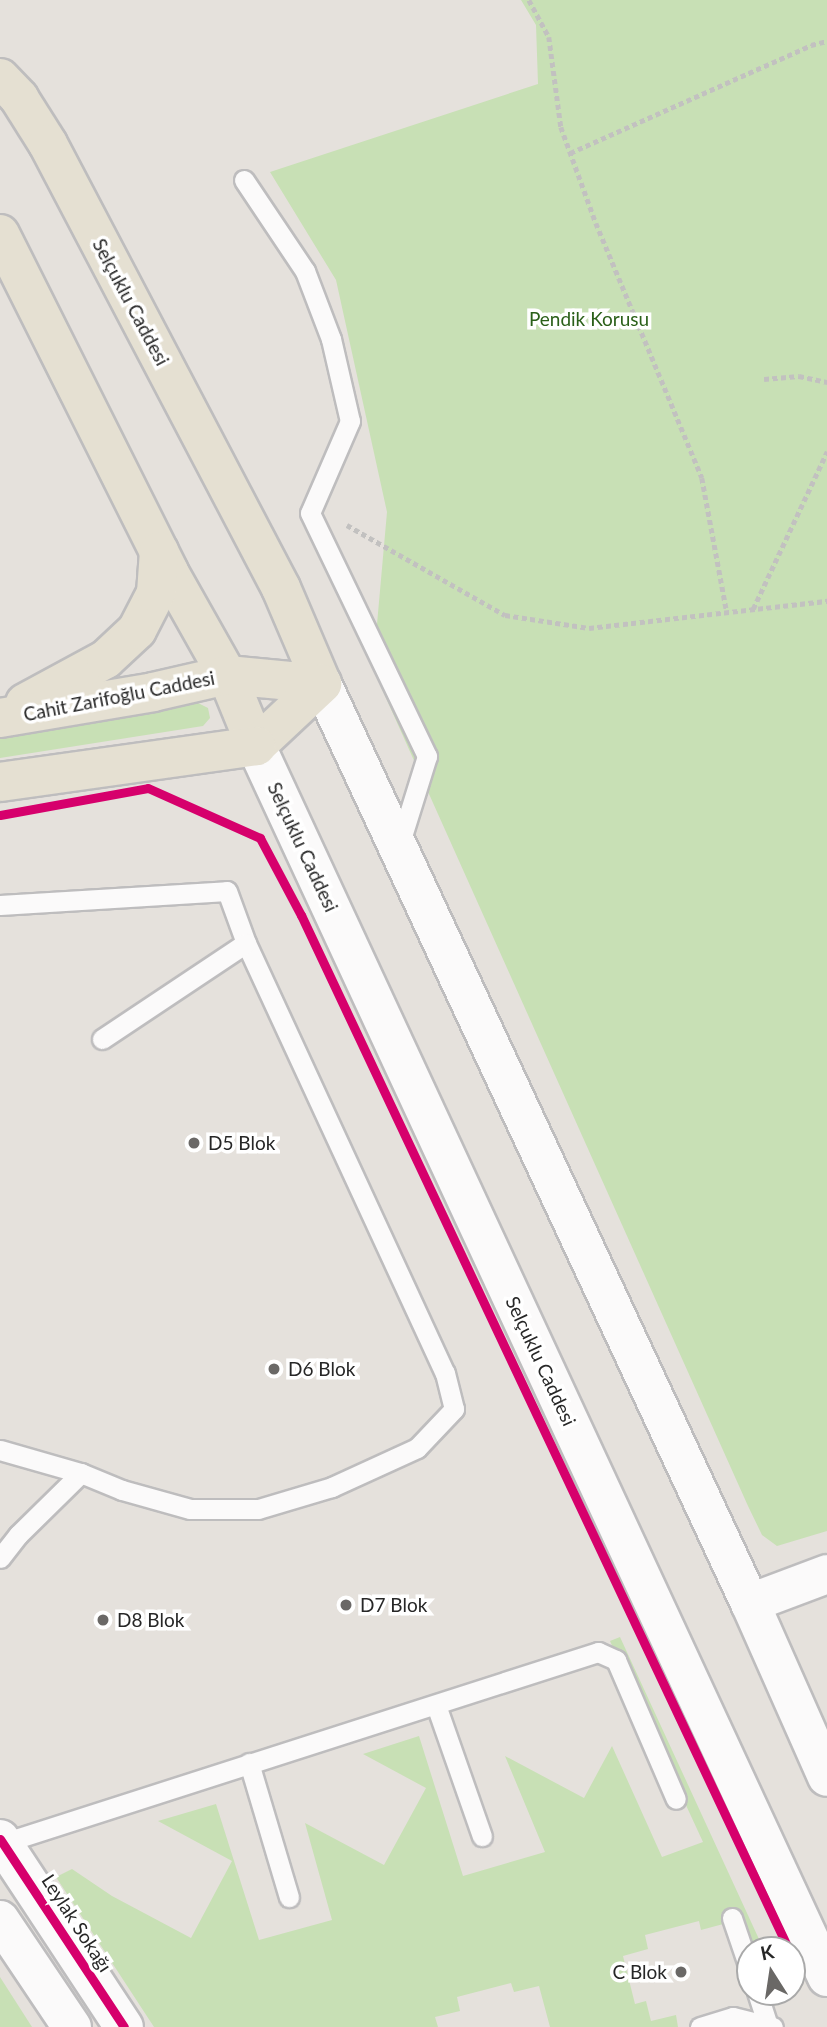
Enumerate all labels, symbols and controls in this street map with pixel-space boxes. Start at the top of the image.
street label: Selçuklu Caddesi [88,235,174,369]
park label: Pendik Korusu [529,308,649,330]
street label: Cahit Zarifoğlu Caddesi [21,666,217,726]
street label: Selçuklu Caddesi [263,779,343,915]
place label: D5 Blok [208,1132,275,1154]
marker: D5 Blok [186,1135,202,1151]
street label: Selçuklu Caddesi [501,1293,581,1429]
place label: D6 Blok [288,1358,355,1380]
marker: D6 Blok [266,1361,282,1377]
place label: D7 Blok [360,1594,427,1616]
marker: D7 Blok [338,1597,354,1613]
place label: D8 Blok [117,1609,184,1631]
marker: D8 Blok [95,1612,111,1628]
street label: Leylak Sokağı [37,1870,117,1976]
north arrow [736,1936,806,2006]
text: K [758,1939,776,1965]
place label: C Blok [612,1961,667,1983]
marker: C Blok [673,1964,689,1980]

